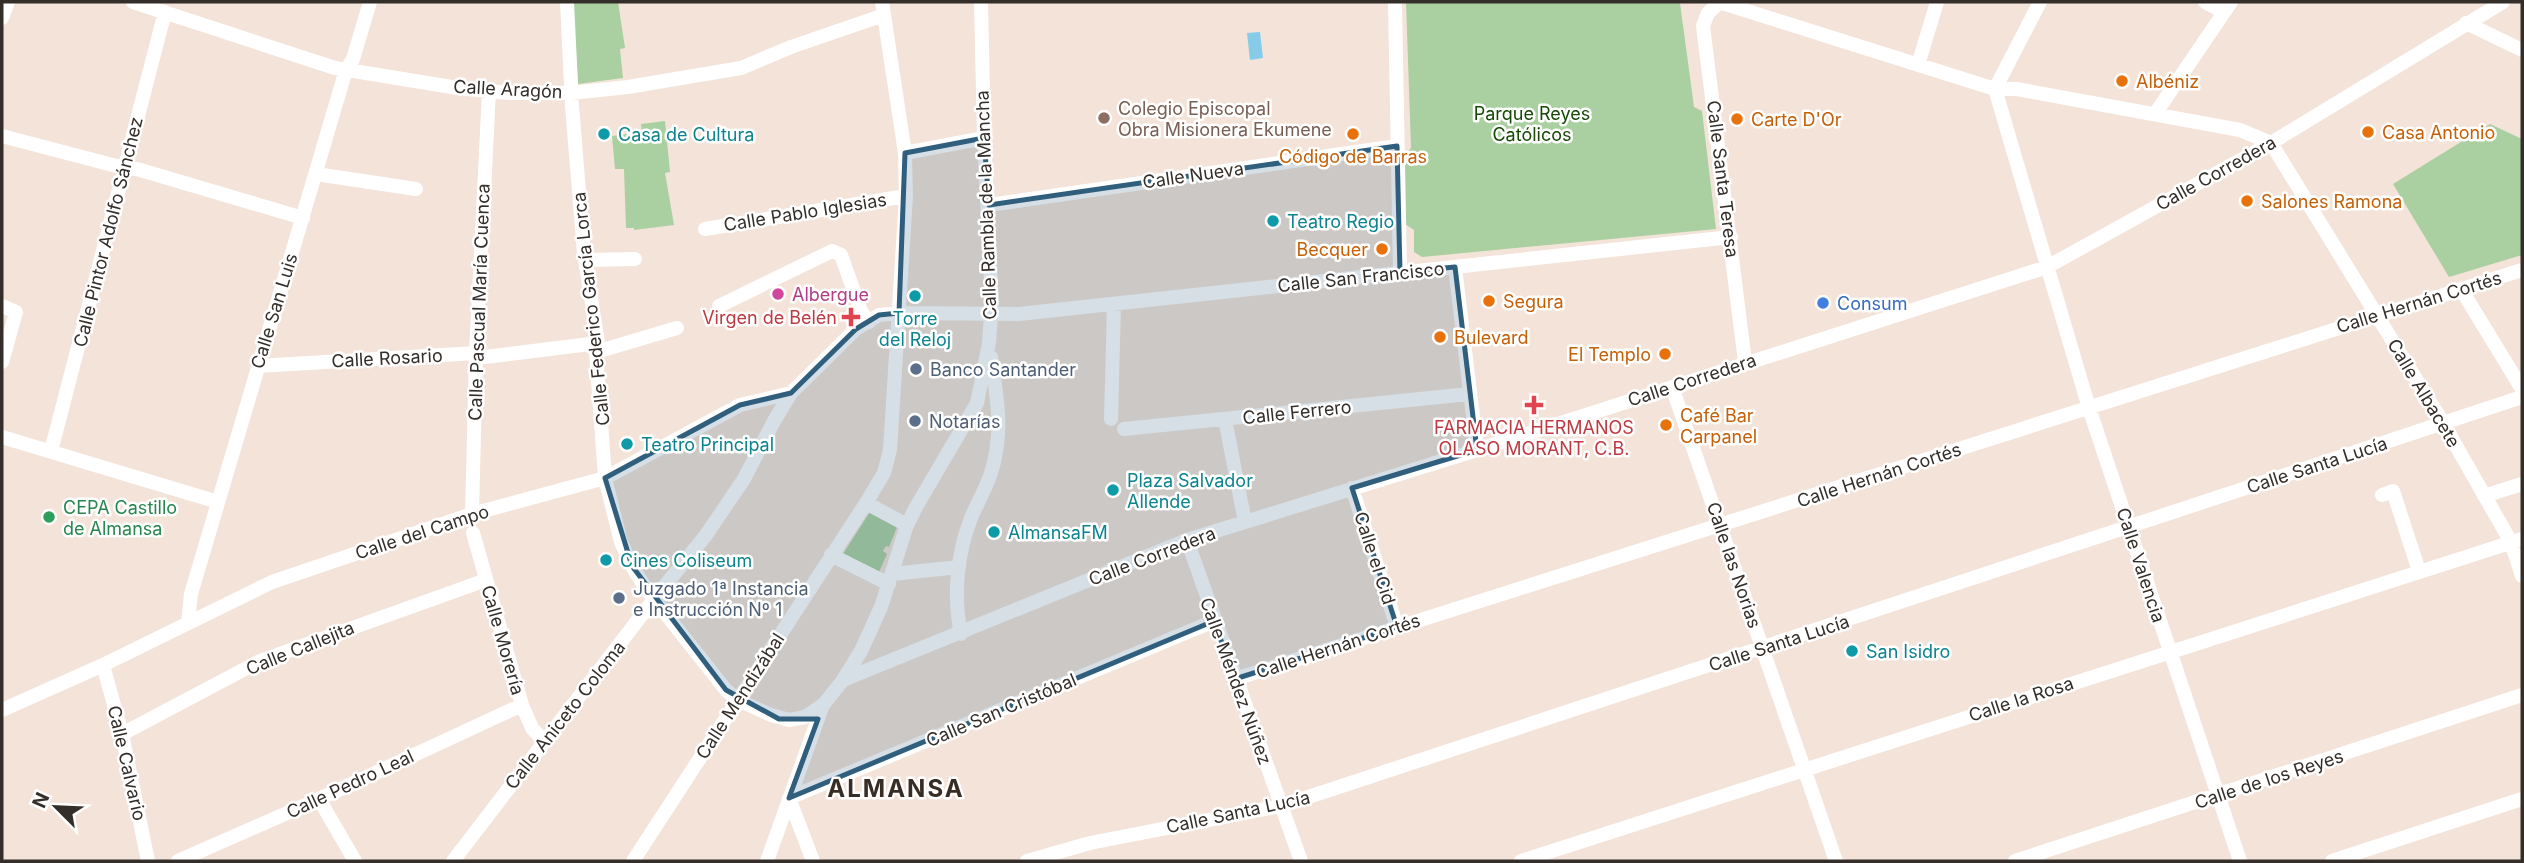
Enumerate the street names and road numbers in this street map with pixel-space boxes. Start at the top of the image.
street label: Calle Aragón [453,76,563,102]
street label: Calle Rambla de la Mancha [971,90,1001,320]
street label: Calle Santa Teresa [1703,99,1743,259]
street label: Calle Pintor Adolfo Sánchez [69,115,147,349]
street label: Calle Corredera [2152,131,2280,215]
street label: Calle Nueva [1141,158,1245,192]
street label: Calle Pascual María Cuenca [464,183,494,421]
street label: Calle Pablo Iglesias [722,189,888,235]
street label: Calle Federico García Lorca [568,191,614,427]
street label: Calle San Luis [246,251,302,371]
street label: Calle San Francisco [1276,258,1446,296]
street label: Calle Hernán Cortés [2334,267,2504,337]
street label: Calle Albacete [2383,335,2465,451]
street label: Calle Rosario [331,345,443,371]
street label: Calle Corredera [1625,349,1759,411]
street label: Calle Ferrero [1242,396,1352,428]
street label: Calle Santa Lucía [2244,432,2390,498]
street label: Calle Hernán Cortés [1794,438,1964,512]
street label: Calle las Norias [1703,499,1765,631]
street label: Calle del Campo [353,500,491,564]
street label: Calle Valencia [2113,505,2169,625]
street label: Calle el Cid [1350,509,1400,607]
street label: Calle Corredera [1086,522,1218,590]
street label: Calle Morería [477,583,529,697]
street label: Calle Méndez Núñez [1196,595,1276,767]
street label: Calle Hernán Cortés [1253,609,1423,683]
street label: Calle Santa Lucía [1706,610,1852,676]
street label: Calle Callejita [243,617,357,679]
street label: Calle Mendizábal [691,629,789,763]
street label: Calle Aniceto Coloma [501,637,629,793]
street label: Calle San Cristóbal [923,669,1079,751]
street label: Calle la Rosa [1966,672,2076,726]
street label: Calle Calvario [104,703,150,823]
street label: Calle Pedro Leal [283,745,417,823]
street label: Calle de los Reyes [2192,745,2346,813]
street label: Calle Santa Lucía [1164,786,1312,838]

